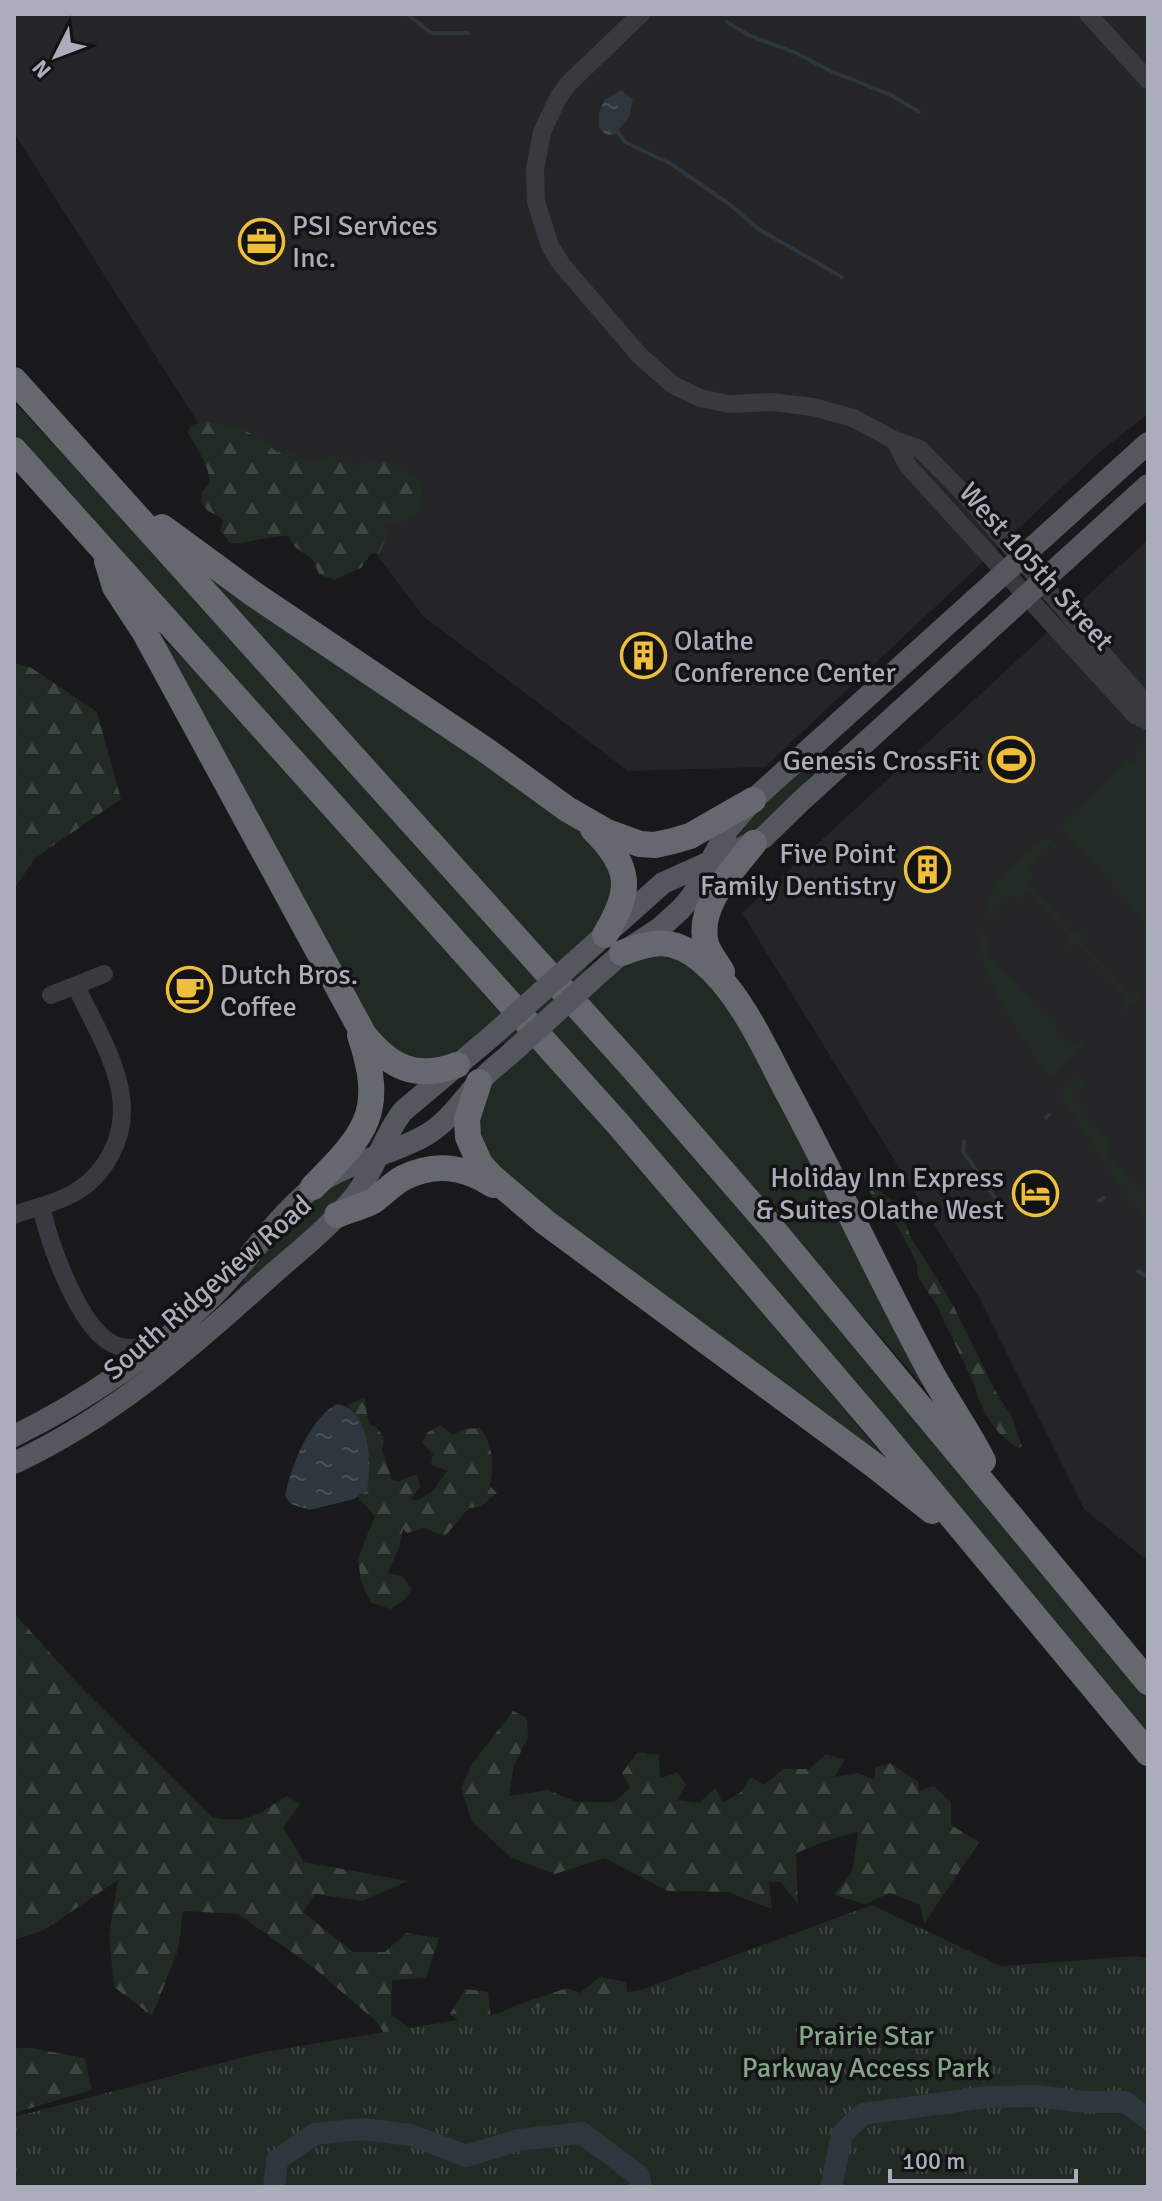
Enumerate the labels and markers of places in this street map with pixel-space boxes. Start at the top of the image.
place label: PSI Services Inc. [292,209,438,275]
office icon: PSI Services Inc. [237,217,285,265]
place label: Olathe Conference Center [674,624,896,690]
building icon: Olathe Conference Center [619,632,667,680]
sports icon: Genesis CrossFit [987,736,1035,784]
place label: Genesis CrossFit [783,744,980,778]
place label: Five Point Family Dentistry [700,837,896,903]
building icon: Five Point Family Dentistry [903,845,951,893]
place label: Dutch Bros. Coffee [220,958,358,1024]
cafe icon: Dutch Bros. Coffee [165,966,213,1014]
place label: Holiday Inn Express & Suites Olathe West [756,1161,1004,1227]
hotel icon: Holiday Inn Express & Suites Olathe West [1011,1169,1059,1217]

